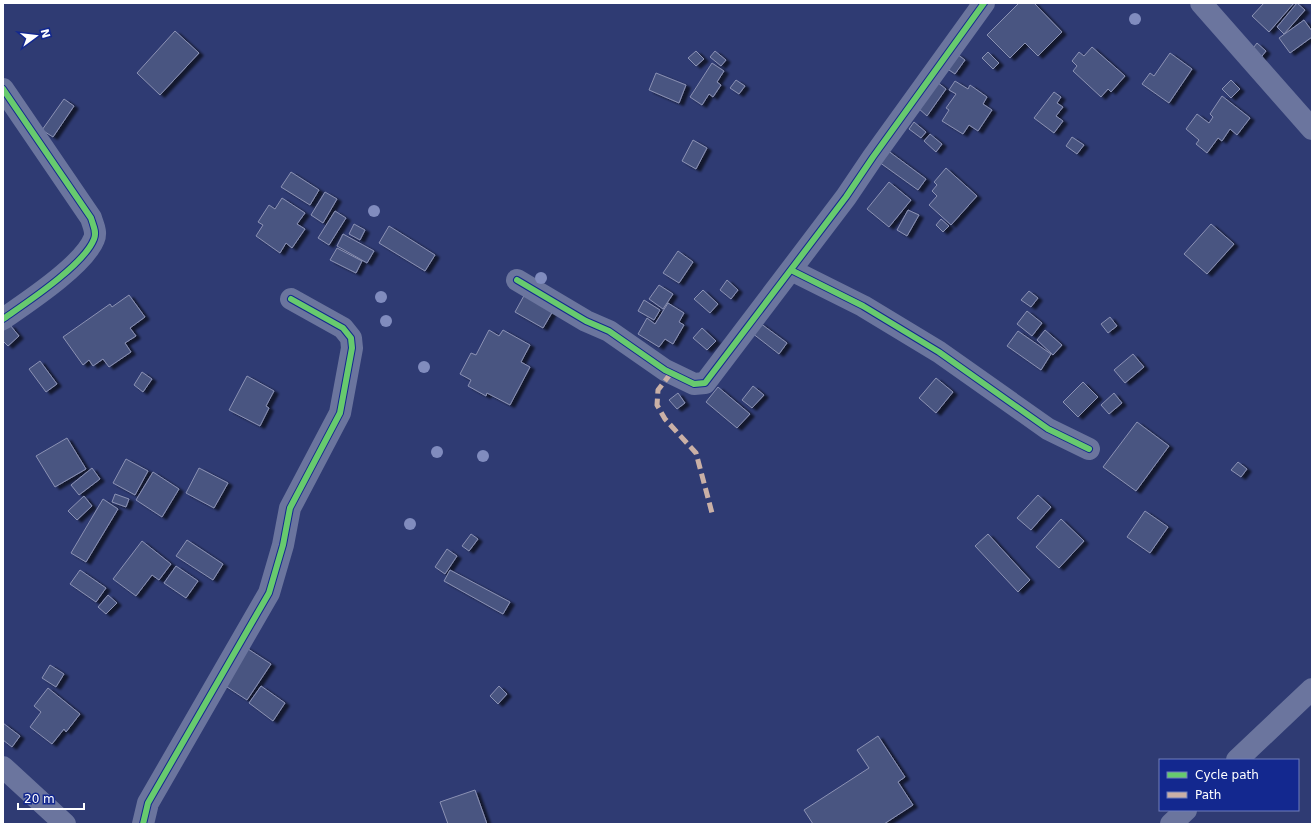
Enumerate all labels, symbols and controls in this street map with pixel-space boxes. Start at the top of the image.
north arrow [16,16,56,56]
text: N [38,27,53,40]
legend [1159,759,1299,811]
text: Cycle path [1195,768,1259,782]
scale bar [18,785,84,811]
text: Path [1195,788,1221,802]
text: 20 m [24,792,55,806]

